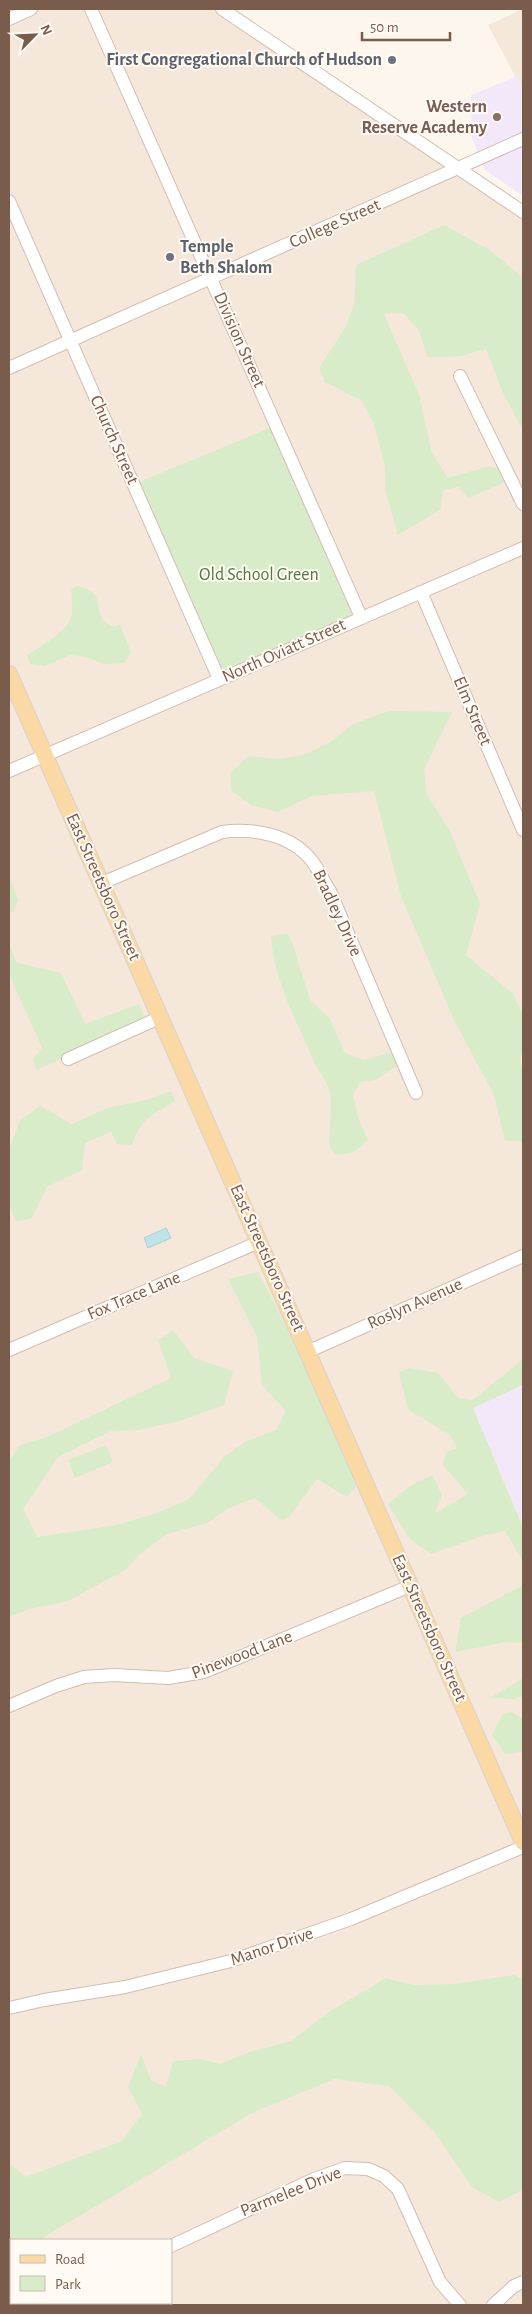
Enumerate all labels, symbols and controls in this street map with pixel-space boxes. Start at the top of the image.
north arrow [10,10,60,60]
scale bar [362,10,450,42]
text: 50 m [370,20,399,35]
text: N [38,23,54,37]
place label: First Congregational Church of Hudson [106,51,382,69]
marker: First Congregational Church of Hudson [386,54,398,66]
place label: Western Reserve Academy [362,98,488,137]
marker: Western Reserve Academy [491,111,503,123]
street label: College Street [287,196,383,252]
place label: Temple Beth Shalom [180,238,272,277]
marker: Temple Beth Shalom [164,251,176,263]
street label: Division Street [210,290,268,391]
street label: Church Street [86,393,142,487]
park label: Old School Green [199,566,319,584]
street label: North Oviatt Street [220,616,349,686]
street label: Elm Street [449,674,495,748]
street label: East Streetsboro Street [62,811,144,963]
street label: Bradley Drive [309,867,365,959]
street label: East Streetsboro Street [226,1182,308,1334]
street label: Fox Trace Lane [85,1268,183,1324]
street label: Roslyn Avenue [365,1275,465,1333]
street label: East Streetsboro Street [388,1552,470,1704]
street label: Pinewood Lane [189,1628,295,1682]
street label: Manor Drive [228,1924,316,1970]
street label: Parmelee Drive [238,2164,344,2220]
legend [10,2239,172,2304]
text: Road [55,2252,85,2267]
text: Park [55,2277,81,2292]

